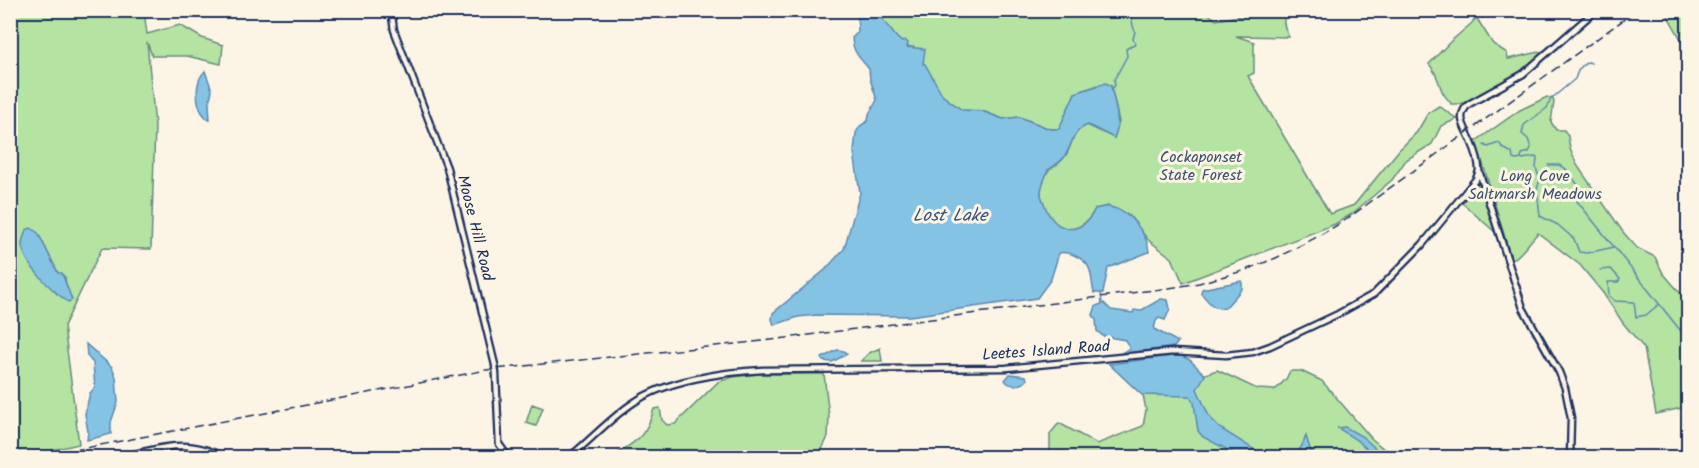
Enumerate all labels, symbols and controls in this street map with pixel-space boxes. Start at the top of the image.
park label: Cockaponset State Forest [1159,145,1243,188]
park label: Long Cove Saltmarsh Meadows [1468,164,1602,207]
street label: Moose Hill Road [450,172,500,285]
water label: Lost Lake [913,202,989,231]
street label: Leetes Island Road [981,334,1112,368]

